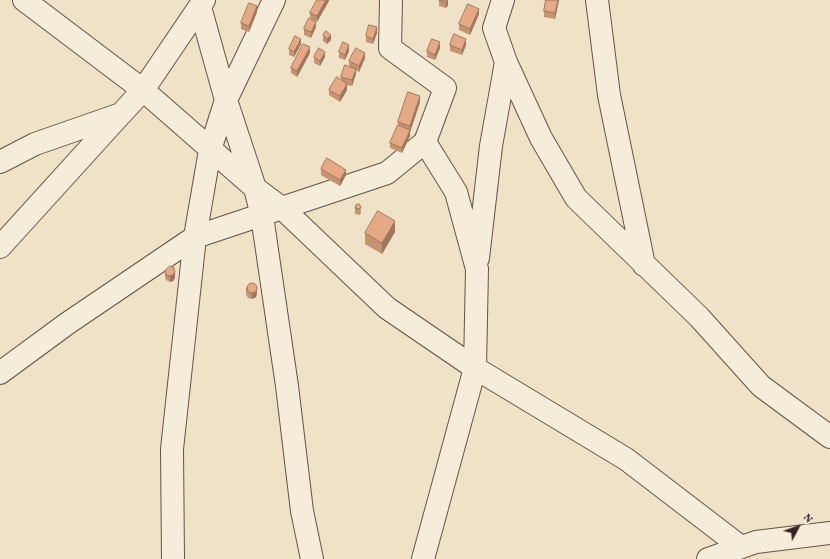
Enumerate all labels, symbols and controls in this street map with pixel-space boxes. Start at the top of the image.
north arrow [778,507,818,547]
text: N [799,511,816,527]

